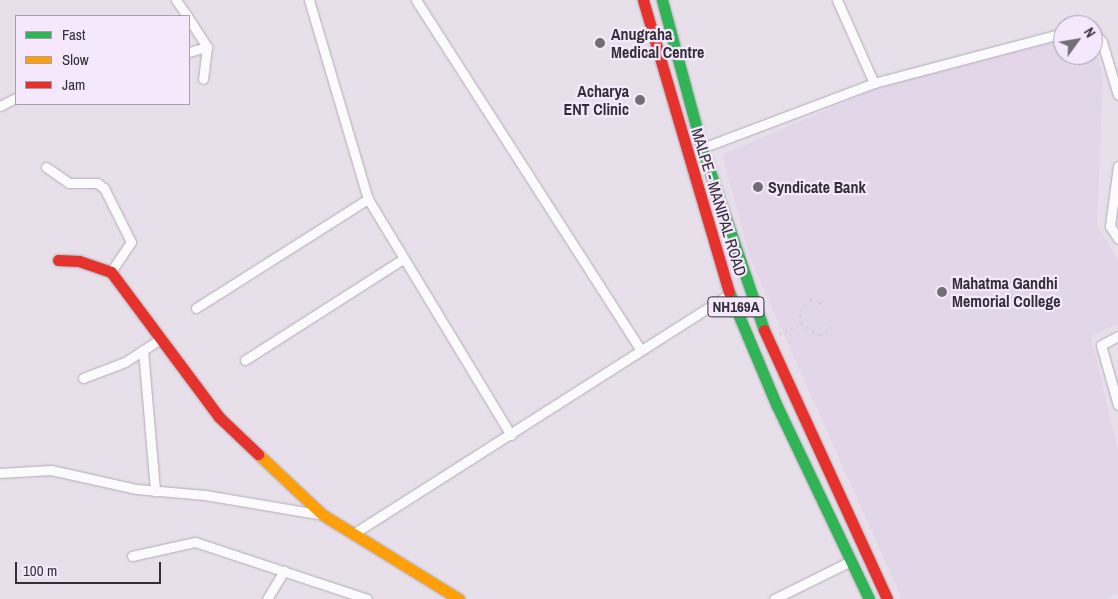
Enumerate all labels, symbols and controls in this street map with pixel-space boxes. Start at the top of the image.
legend [15,15,190,105]
north arrow [1053,15,1103,65]
text: Fast [62,24,85,45]
place label: Anugraha Medical Centre [611,24,704,62]
text: N [1080,24,1100,41]
marker: Anugraha Medical Centre [593,36,607,50]
text: Slow [62,49,89,70]
text: Jam [62,74,85,95]
place label: Acharya ENT Clinic [563,81,629,119]
marker: Acharya ENT Clinic [633,93,647,107]
street label: MALPE - MANIPAL ROAD [687,125,751,279]
place label: Syndicate Bank [768,177,866,197]
marker: Syndicate Bank [752,181,764,193]
place label: Mahatma Gandhi Memorial College [952,273,1061,311]
marker: Mahatma Gandhi Memorial College [936,286,948,298]
road number: NH169A [707,294,765,320]
scale bar [18,552,164,584]
text: 100 m [23,560,57,581]

